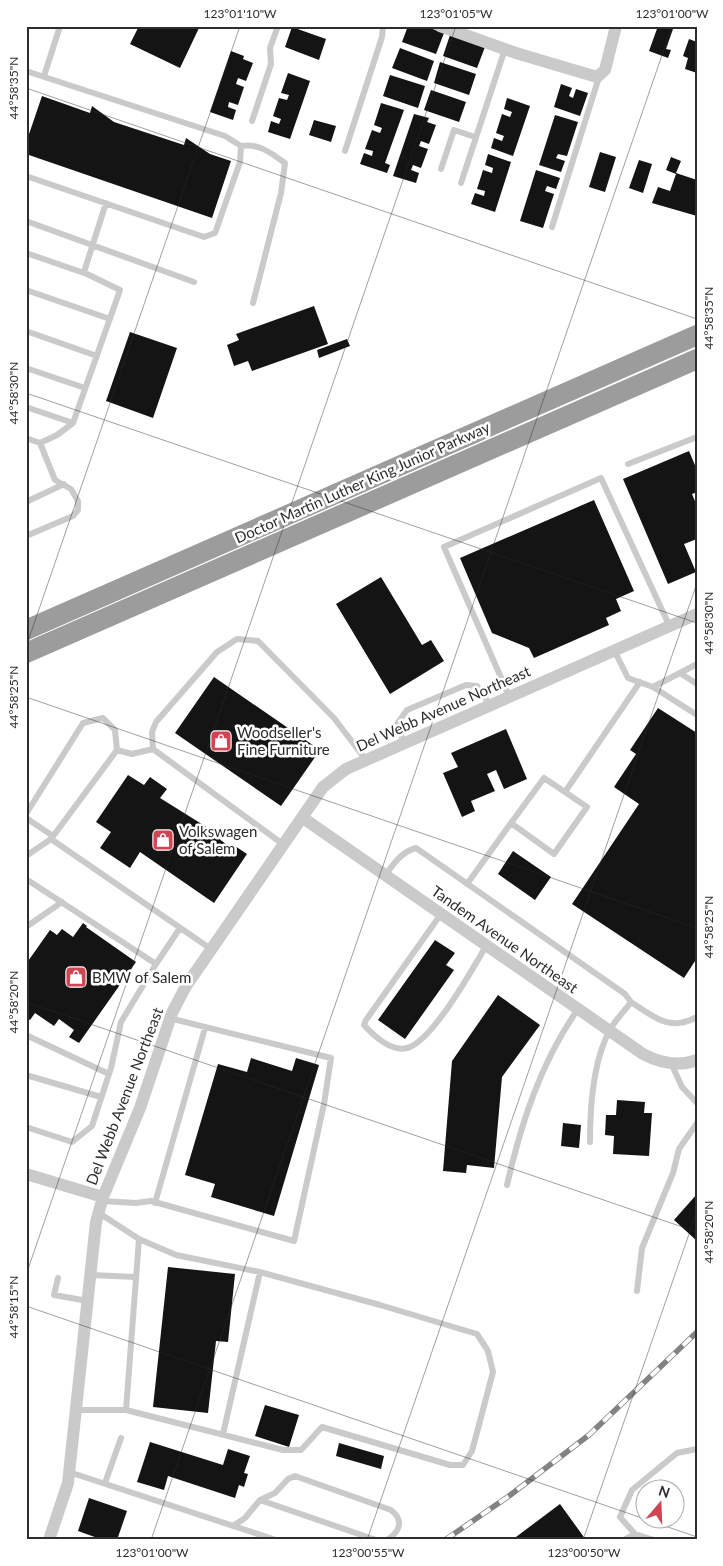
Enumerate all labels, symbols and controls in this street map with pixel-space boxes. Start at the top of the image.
text: 123°01'10"W [203,6,277,21]
text: 123°01'05"W [419,6,493,21]
text: 123°01'00"W [635,6,709,21]
text: 44°58'35"N [6,57,21,119]
text: 44°58'35"N [701,287,716,349]
text: 44°58'30"N [6,362,21,424]
street label: Doctor Martin Luther King Junior Parkway [232,417,493,547]
text: 44°58'30"N [701,592,716,654]
street label: Del Webb Avenue Northeast [353,661,533,755]
text: 44°58'25"N [6,666,21,728]
place label: Woodseller's Fine Furniture [237,723,330,758]
shop icon: Woodseller's Fine Furniture [209,729,233,753]
place label: Volkswagen of Salem [179,822,257,857]
shop icon: Volkswagen of Salem [151,828,175,852]
street label: Tandem Avenue Northeast [428,882,582,997]
text: 44°58'25"N [701,896,716,958]
shop icon: BMW of Salem [64,965,88,989]
place label: BMW of Salem [92,968,191,986]
text: 44°58'20"N [6,971,21,1033]
street label: Del Webb Avenue Northeast [82,1004,166,1187]
text: 44°58'20"N [701,1201,716,1263]
text: 44°58'15"N [6,1276,21,1338]
north arrow [636,1478,686,1528]
text: N [657,1481,672,1501]
text: 123°01'00"W [115,1545,189,1560]
text: 123°00'55"W [331,1545,405,1560]
text: 123°00'50"W [547,1545,621,1560]

